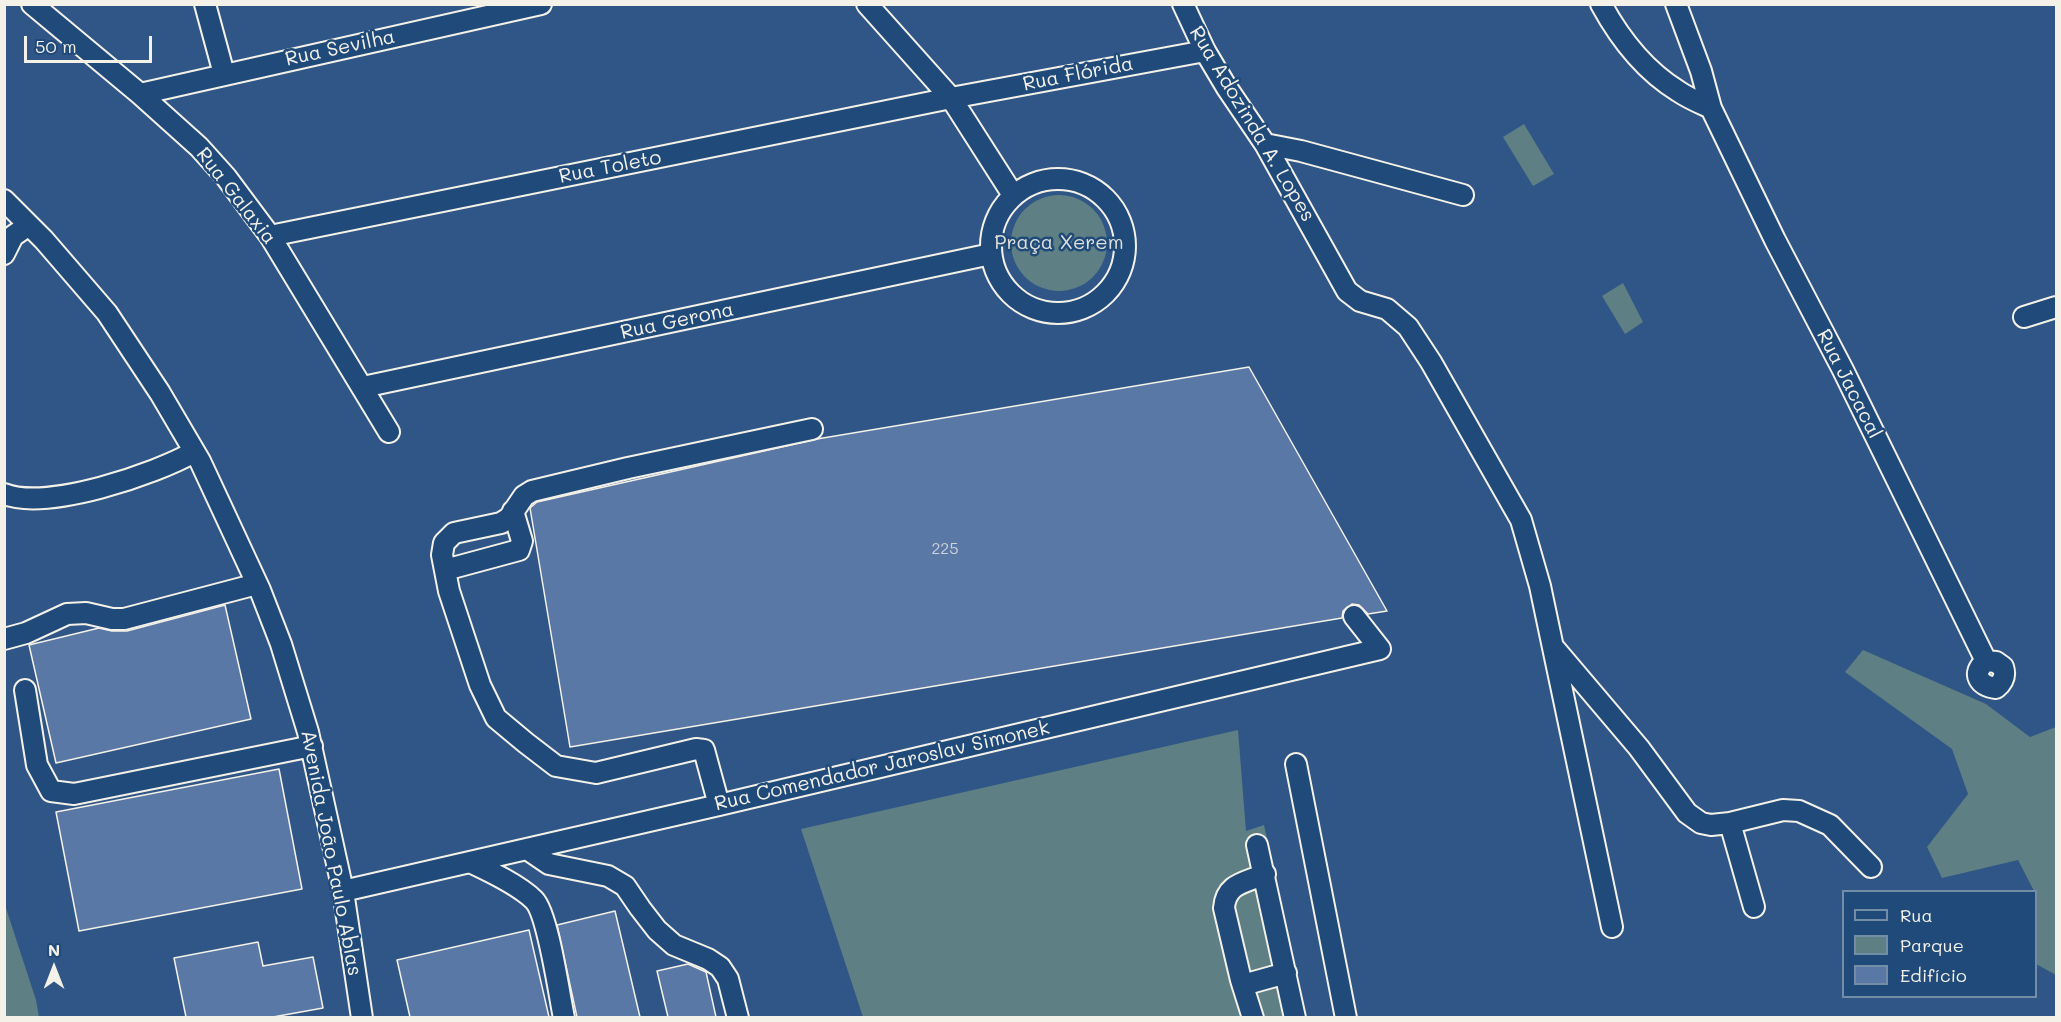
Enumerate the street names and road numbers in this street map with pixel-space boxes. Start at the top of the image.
street label: Rua Adozinda A. Lopes [1184,22,1320,226]
street label: Rua Sevilha [283,25,397,71]
street label: Rua Flórida [1021,52,1135,96]
street label: Rua Galaxia [191,143,281,249]
street label: Rua Toleto [557,145,663,189]
street label: Rua Gerona [618,297,736,345]
street label: Rua Jacacal [1811,325,1887,443]
street label: Rua Comendador Jaroslav Simonek [712,716,1052,816]
street label: Avenida João Paulo Ablas [295,728,367,978]

